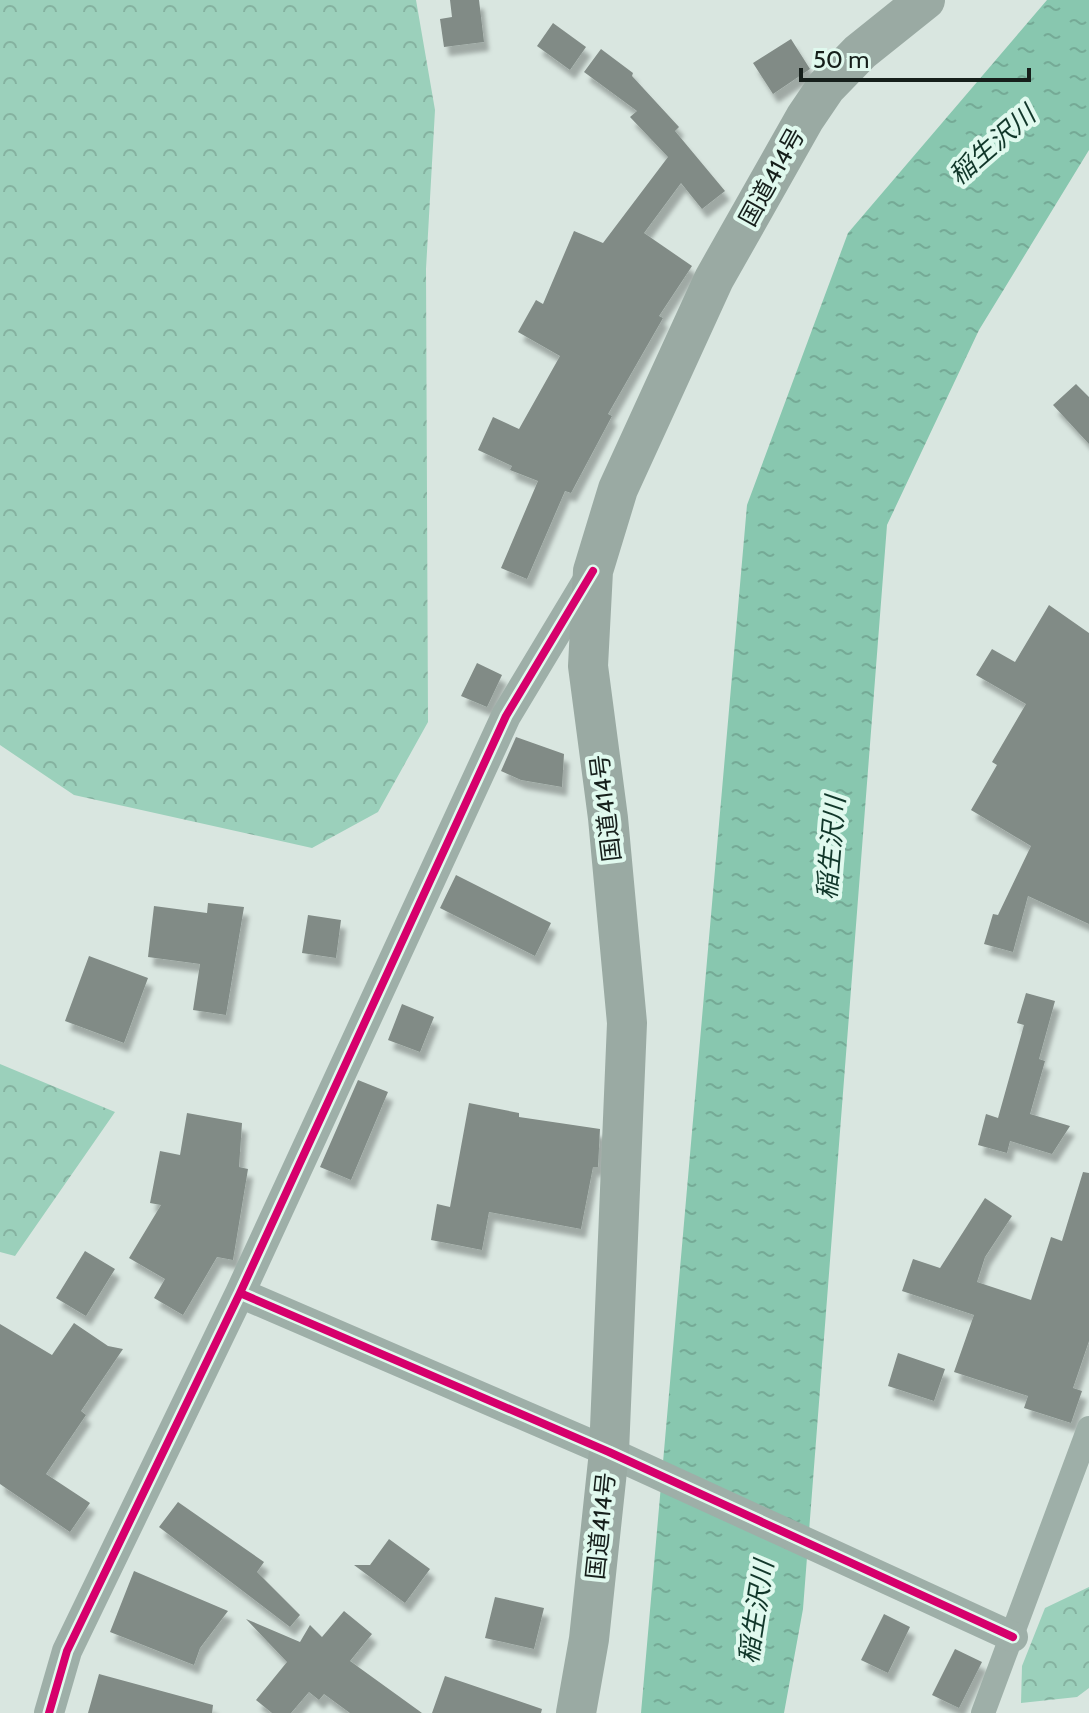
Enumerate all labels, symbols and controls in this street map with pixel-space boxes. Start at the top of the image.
scale bar [801,32,1029,82]
text: 50 m [813,45,869,74]
water label: 稲生沢川 [942,97,1044,191]
street label: 国道414号 [733,123,810,231]
street label: 国道414号 [585,753,626,863]
water label: 稲生沢川 [811,792,852,901]
street label: 国道414号 [580,1471,621,1581]
water label: 稲生沢川 [732,1555,780,1666]

